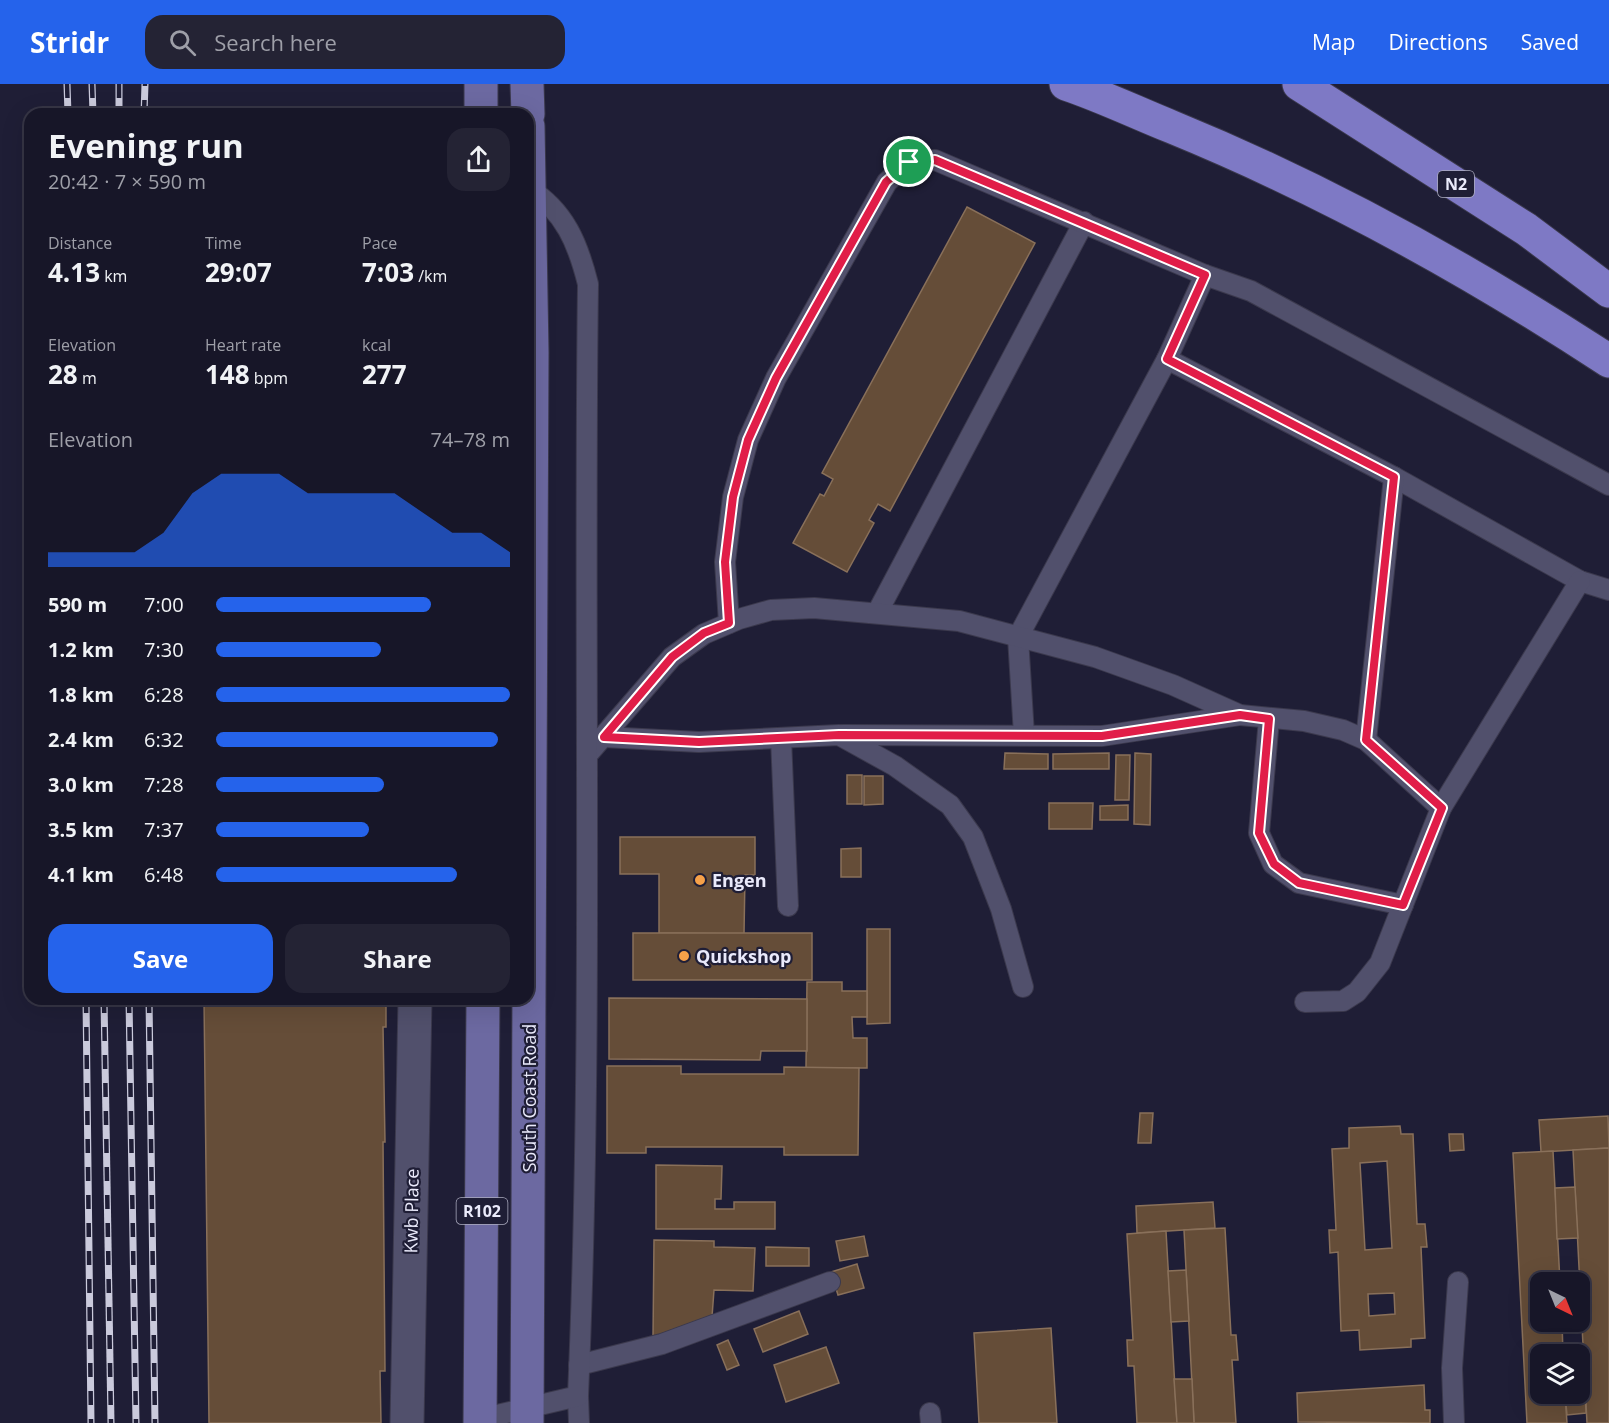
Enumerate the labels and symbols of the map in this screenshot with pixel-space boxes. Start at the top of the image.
pin [883,136,934,187]
road number: N2 [1438,171,1474,197]
place label: Engen [712,868,767,892]
marker: Engen [693,873,707,887]
place label: Quickshop [696,944,791,968]
marker: Quickshop [677,949,691,963]
street label: South Coast Road [517,1024,541,1172]
street label: Kwb Place [398,1168,424,1254]
road number: R102 [456,1198,508,1224]
north arrow [1530,1272,1590,1332]

